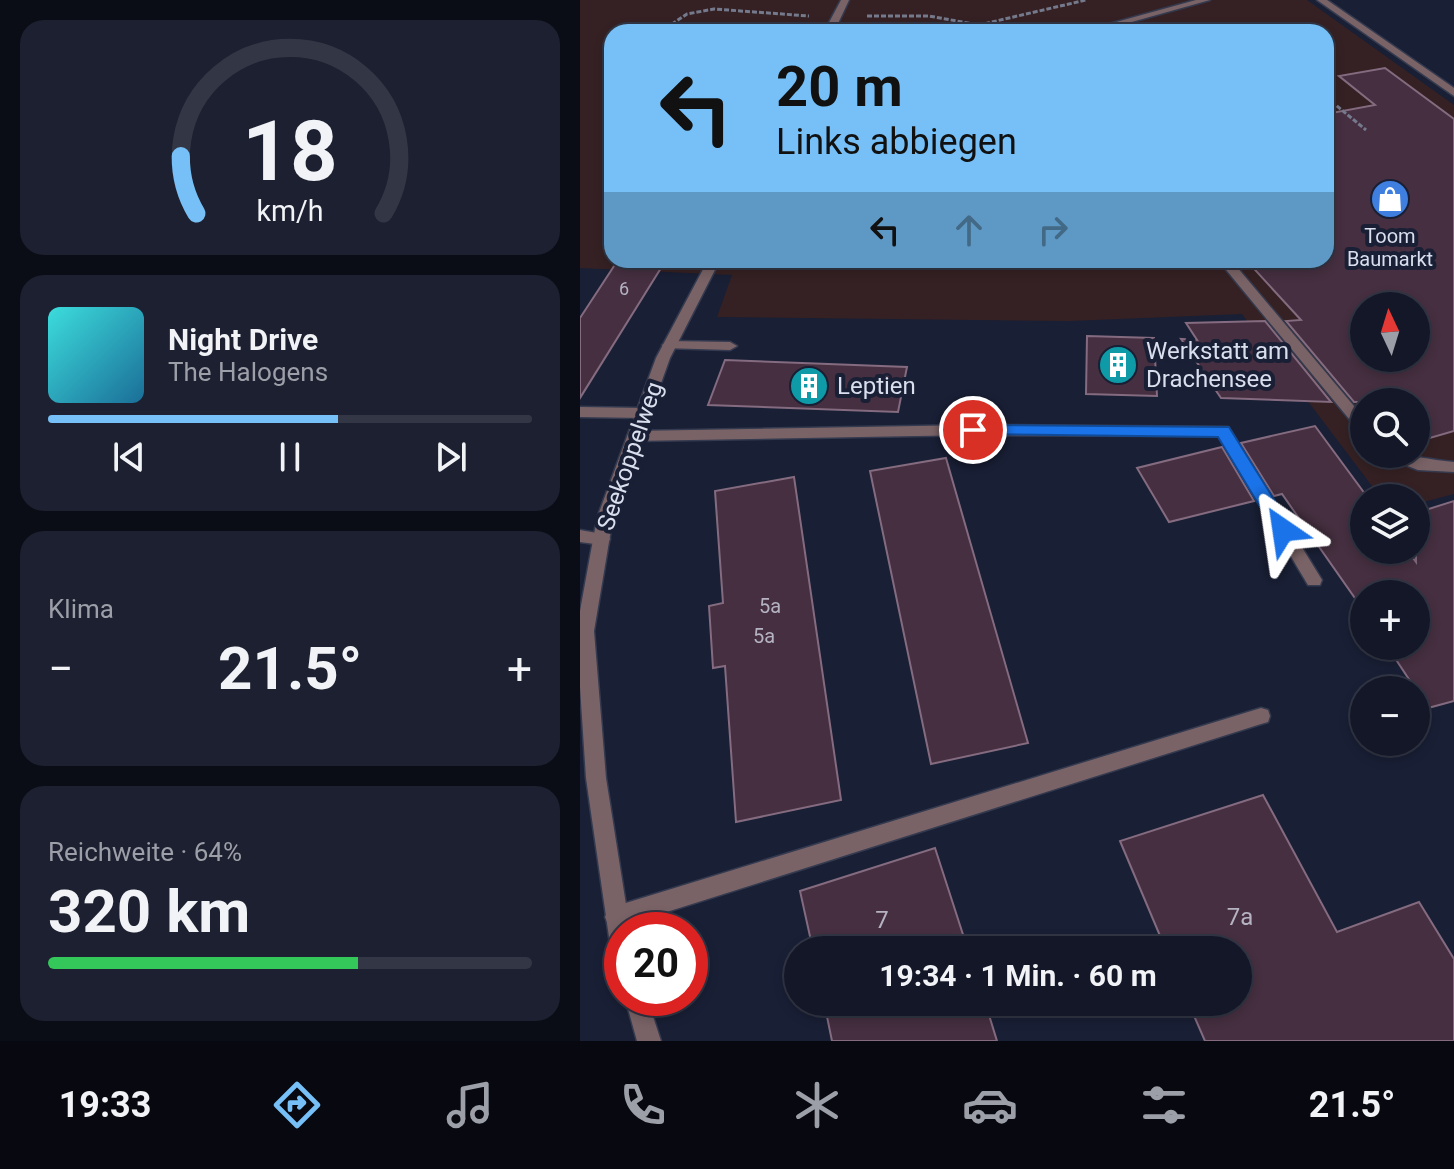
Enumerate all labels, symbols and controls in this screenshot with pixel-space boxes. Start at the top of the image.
text: 20 m [776,54,903,120]
icon: left [644,56,748,160]
text: 18 [242,102,338,199]
text: Links abbiegen [776,121,1017,163]
shop icon: Toom Baumarkt [1369,178,1411,220]
text: km/h [256,194,324,228]
icon: left [863,208,907,252]
icon: ahead [947,208,991,252]
icon: right [1031,208,1075,252]
place label: Toom Baumarkt [1347,224,1433,271]
house number: 6 [619,278,629,299]
north arrow [1350,292,1430,372]
map controls [1350,292,1430,756]
text: Night Drive [168,322,318,357]
place label: Werkstatt am Drachensee [1146,337,1289,393]
building icon: Werkstatt am Drachensee [1097,344,1139,386]
text: The Halogens [168,357,328,387]
building icon: Leptien [788,365,830,407]
place label: Leptien [837,372,916,400]
street label: Seekoppelweg [591,378,669,534]
button: search [1350,388,1430,468]
pin [939,396,1007,464]
icon: arrive [951,408,995,452]
icon: previous [107,435,151,479]
icon: pause [268,435,312,479]
icon: next [429,435,473,479]
button: layers [1350,484,1430,564]
position arrow [1241,488,1325,572]
button: + [1350,580,1430,660]
text: Klima [48,594,114,624]
house number: 5a [759,594,781,618]
house number: 5a [753,624,775,648]
text: 21.5° [218,633,362,704]
text: − [48,643,73,695]
text: + [507,643,532,695]
button: − [1350,676,1430,756]
text: Reichweite · 64% [48,837,242,867]
text: 320 km [48,876,250,947]
house number: 7a [1227,903,1253,931]
house number: 7 [875,906,889,934]
speed limit sign: 20 [604,912,708,1016]
text: 19:34 · 1 Min. · 60 m [879,958,1157,993]
icon: directions [269,1077,325,1133]
icon: music [442,1077,498,1133]
icon: phone [615,1077,671,1133]
icon: climate [789,1077,845,1133]
icon: car [962,1077,1018,1133]
icon: filters [1136,1077,1192,1133]
text: 19:33 [59,1084,151,1126]
text: 21.5° [1309,1084,1395,1126]

